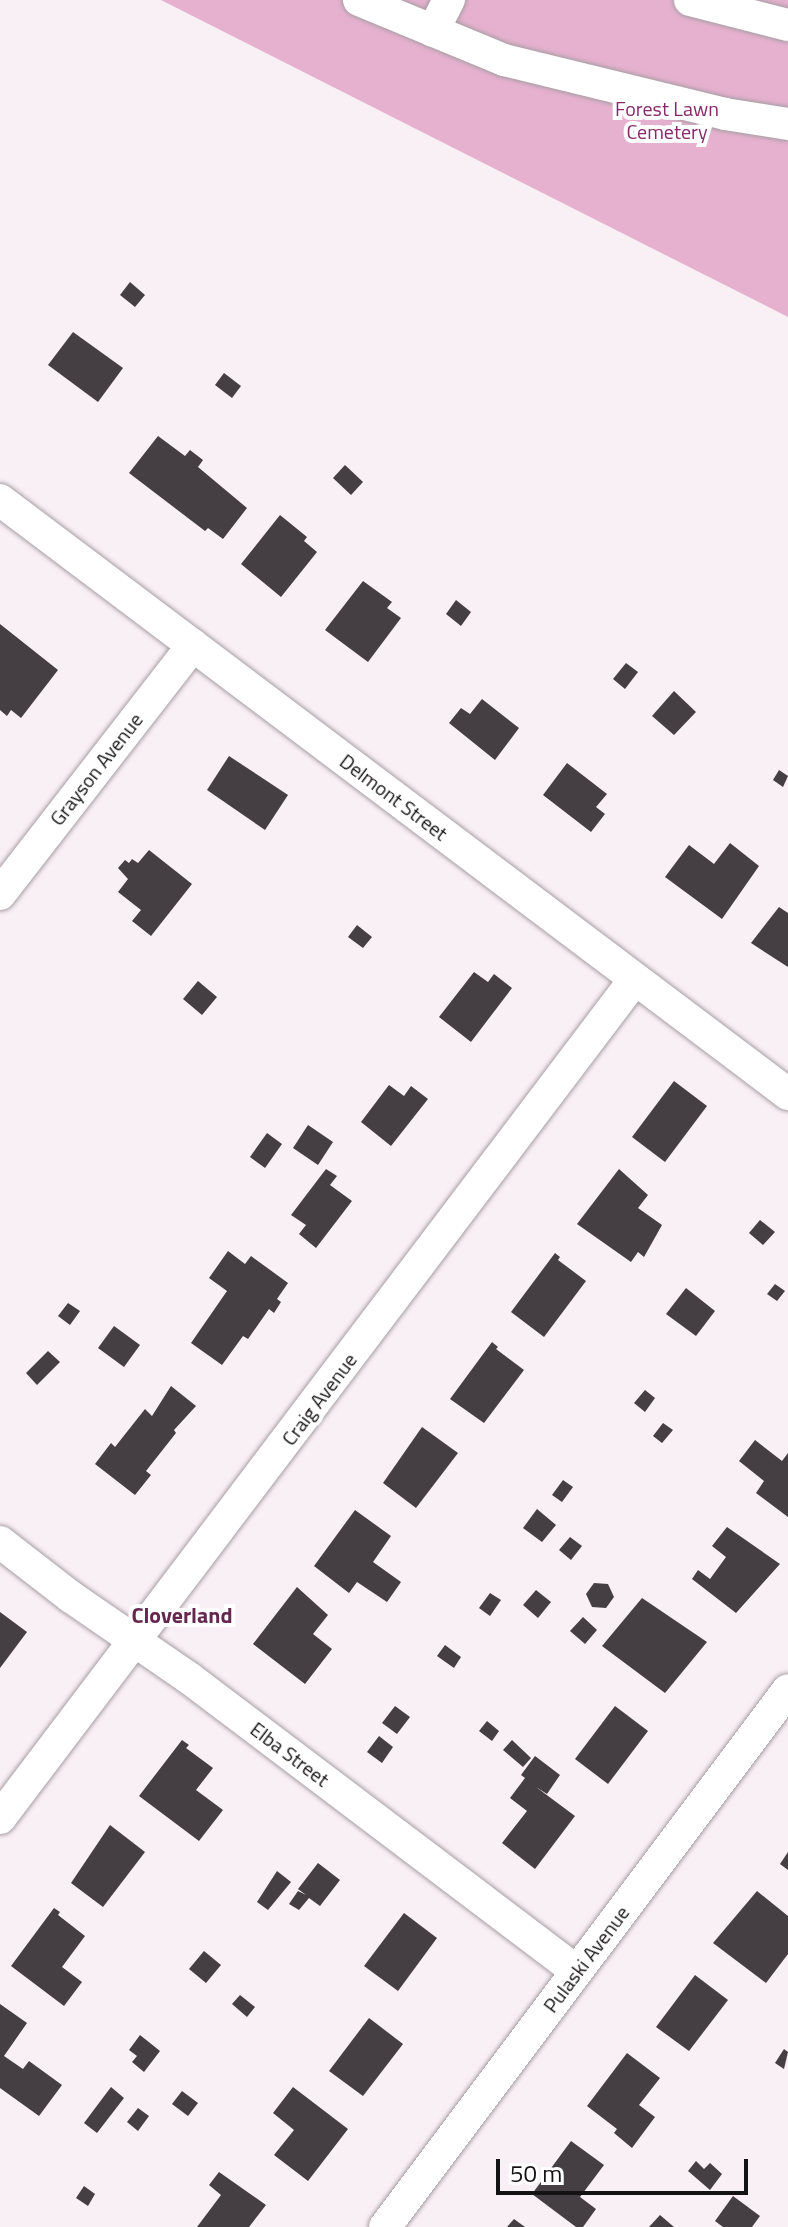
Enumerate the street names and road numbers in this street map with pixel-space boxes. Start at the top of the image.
street label: Grayson Avenue [45,708,147,830]
street label: Delmont Street [335,749,453,845]
street label: Craig Avenue [277,1348,361,1450]
street label: Elba Street [246,1717,334,1791]
street label: Pulaski Avenue [538,1901,634,2017]

